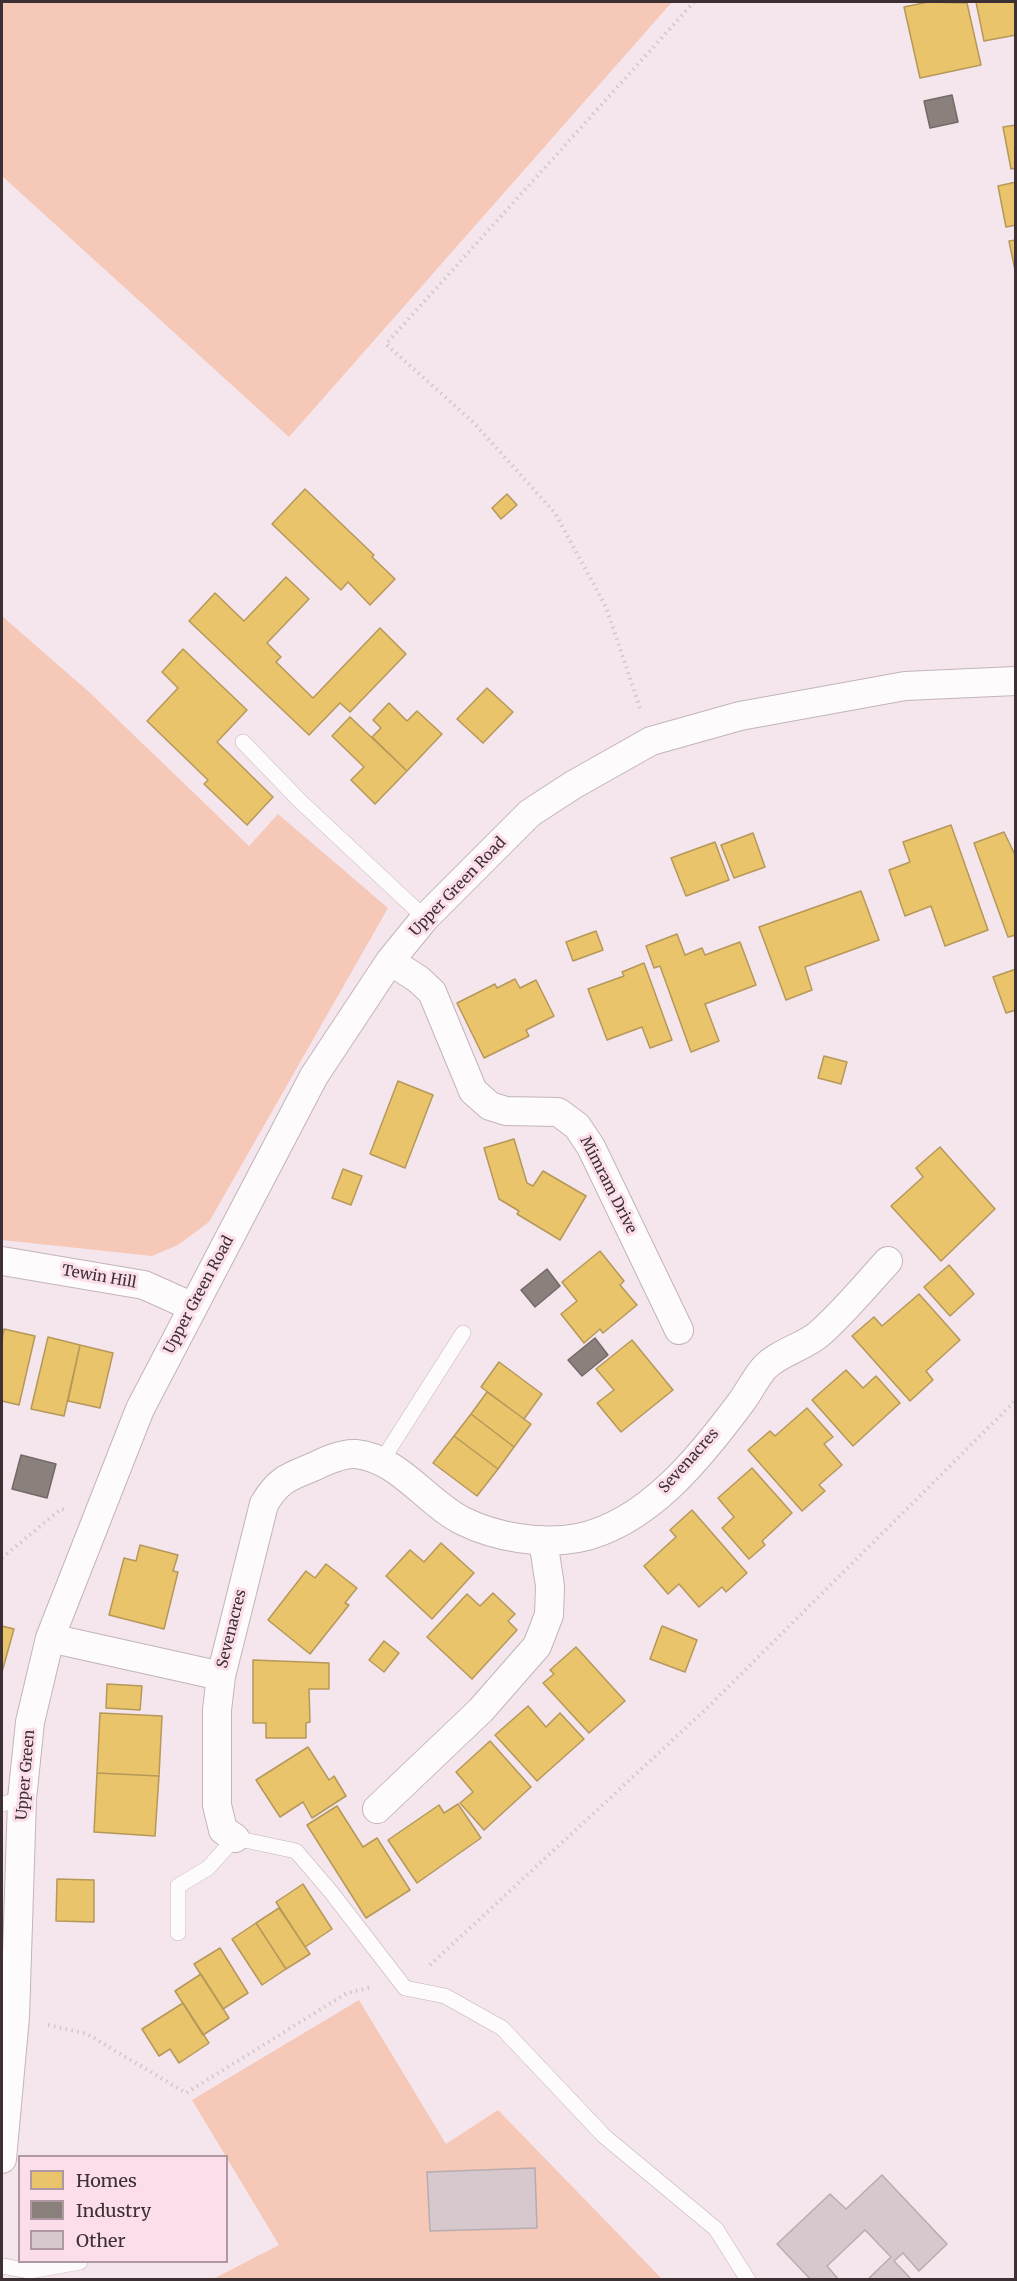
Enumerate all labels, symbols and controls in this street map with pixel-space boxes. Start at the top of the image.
street label: Upper Green Road [406,834,510,940]
street label: Mimram Drive [576,1133,640,1237]
street label: Upper Green Road [160,1233,238,1357]
street label: Tewin Hill [60,1262,138,1292]
street label: Sevenacres [655,1425,723,1497]
street label: Sevenacres [214,1588,250,1670]
street label: Upper Green [13,1729,39,1821]
legend [18,2155,228,2263]
text: Homes [76,2169,137,2192]
text: Industry [76,2199,151,2222]
text: Other [76,2229,126,2252]

